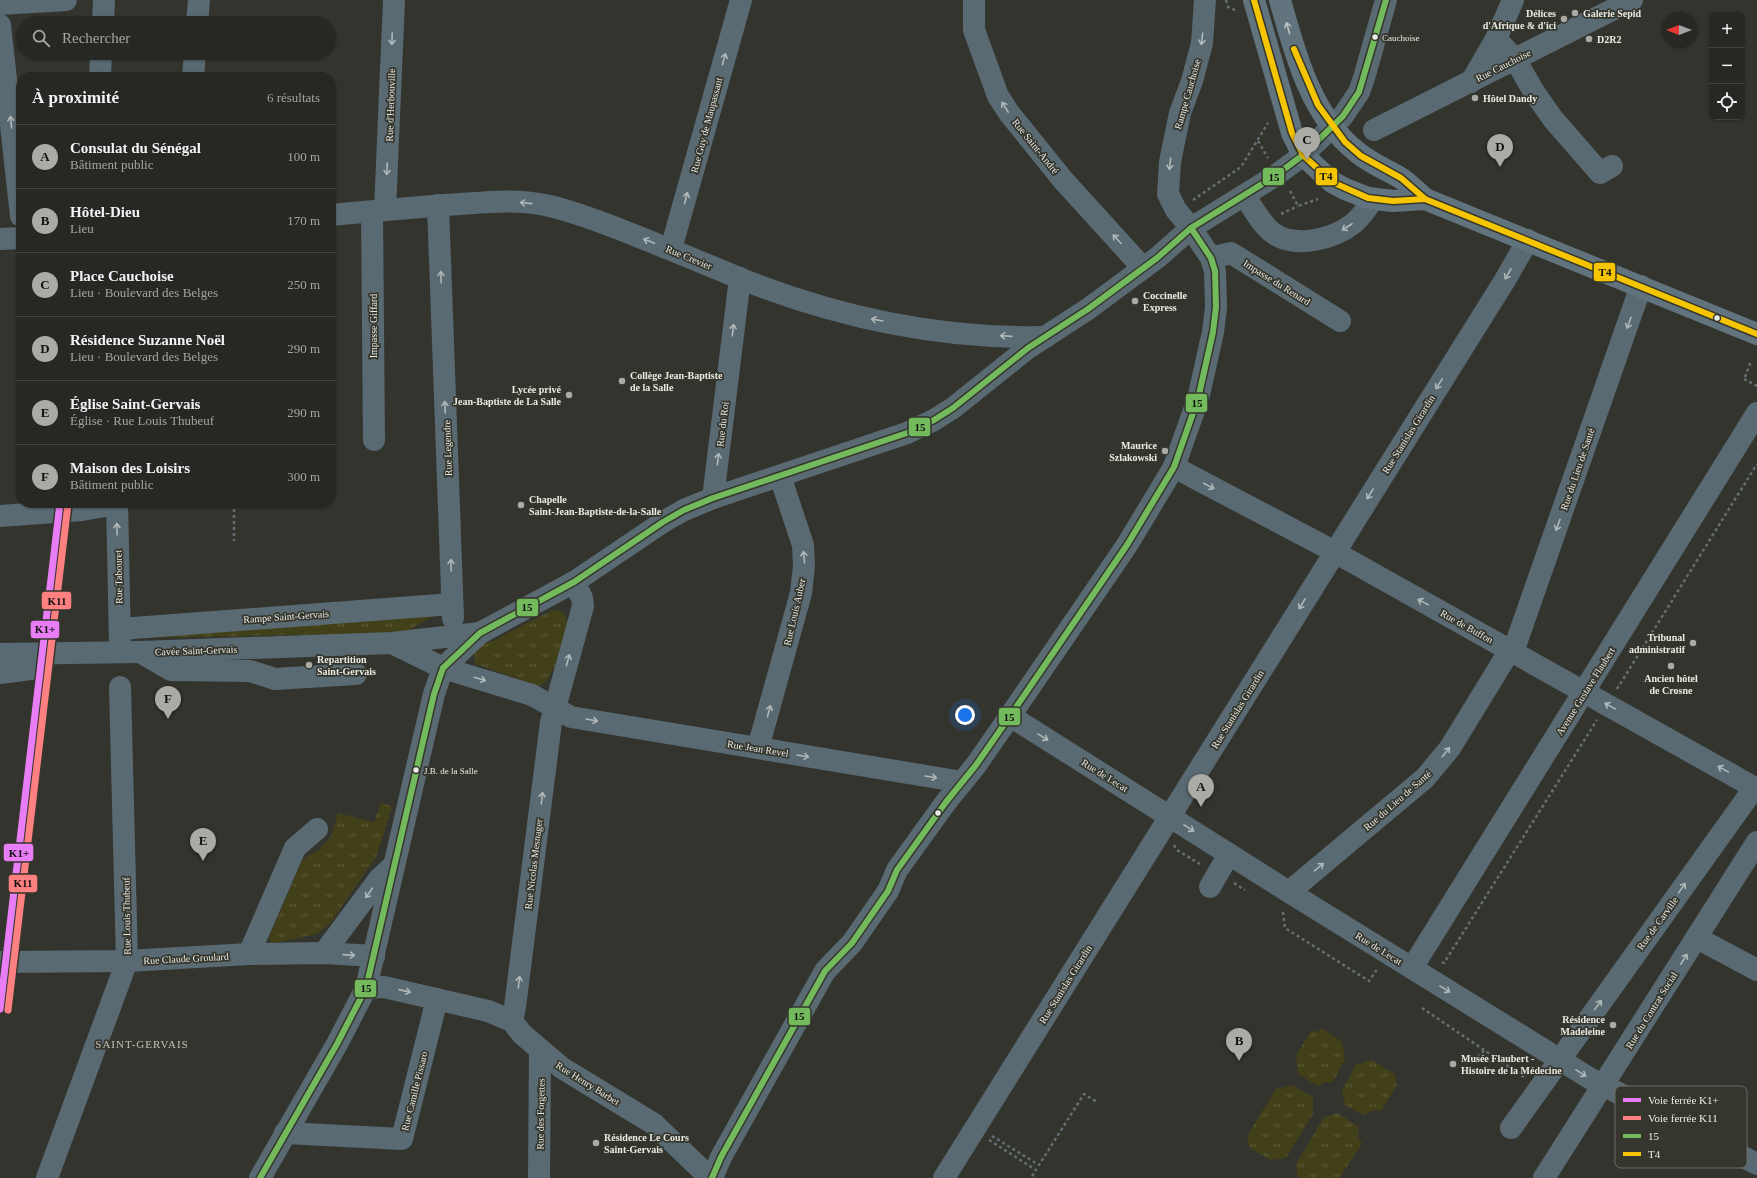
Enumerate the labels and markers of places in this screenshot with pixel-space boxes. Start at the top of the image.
place label: Délices d'Afrique & d'ici [1483,8,1556,31]
marker: Galerie Sepid [1570,8,1580,18]
place label: Galerie Sepid [1583,8,1641,19]
marker: Délices d'Afrique & d'ici [1559,14,1569,24]
marker: Cauchoise [1370,32,1380,42]
place label: Cauchoise [1382,33,1420,43]
marker: D2R2 [1584,34,1594,44]
place label: D2R2 [1597,34,1621,45]
marker: Hôtel Dandy [1470,93,1480,103]
place label: Hôtel Dandy [1483,93,1537,104]
pin: C [1294,127,1320,160]
pin: D [1487,134,1513,167]
place label: Coccinelle Express [1143,290,1187,313]
marker: Coccinelle Express [1130,296,1140,306]
unlabelled marker [1712,313,1722,323]
place label: Collège Jean-Baptiste de la Salle [630,370,723,393]
marker: Collège Jean-Baptiste de la Salle [617,376,627,386]
place label: Lycée privé Jean-Baptiste de La Salle [453,384,562,407]
marker: Lycée privé Jean-Baptiste de La Salle [564,390,574,400]
place label: Maurice Szlakowski [1109,440,1158,463]
marker: Maurice Szlakowski [1160,446,1170,456]
place label: Chapelle Saint-Jean-Baptiste-de-la-Salle [529,494,662,517]
marker: Chapelle Saint-Jean-Baptiste-de-la-Salle [516,500,526,510]
place label: Tribunal administratif [1629,632,1686,655]
marker: Tribunal administratif [1688,638,1698,648]
place label: Repartition Saint-Gervais [317,654,376,677]
marker: Repartition Saint-Gervais [304,660,314,670]
marker: Ancien hôtel de Crosne [1666,661,1676,671]
place label: Ancien hôtel de Crosne [1644,673,1698,696]
pin: F [155,686,181,719]
marker: J.B. de la Salle [411,765,421,775]
place label: J.B. de la Salle [424,766,478,776]
pin: A [1188,774,1214,807]
unlabelled marker [933,808,943,818]
pin: E [190,828,216,861]
place label: Résidence Madeleine [1561,1014,1606,1037]
marker: Résidence Madeleine [1608,1020,1618,1030]
pin: B [1226,1028,1252,1061]
place label: Musée Flaubert - Histoire de la Médecine [1461,1053,1562,1076]
marker: Musée Flaubert - Histoire de la Médecine [1448,1059,1458,1069]
place label: Résidence Le Cours Saint-Gervais [604,1132,689,1155]
marker: Résidence Le Cours Saint-Gervais [591,1138,601,1148]

